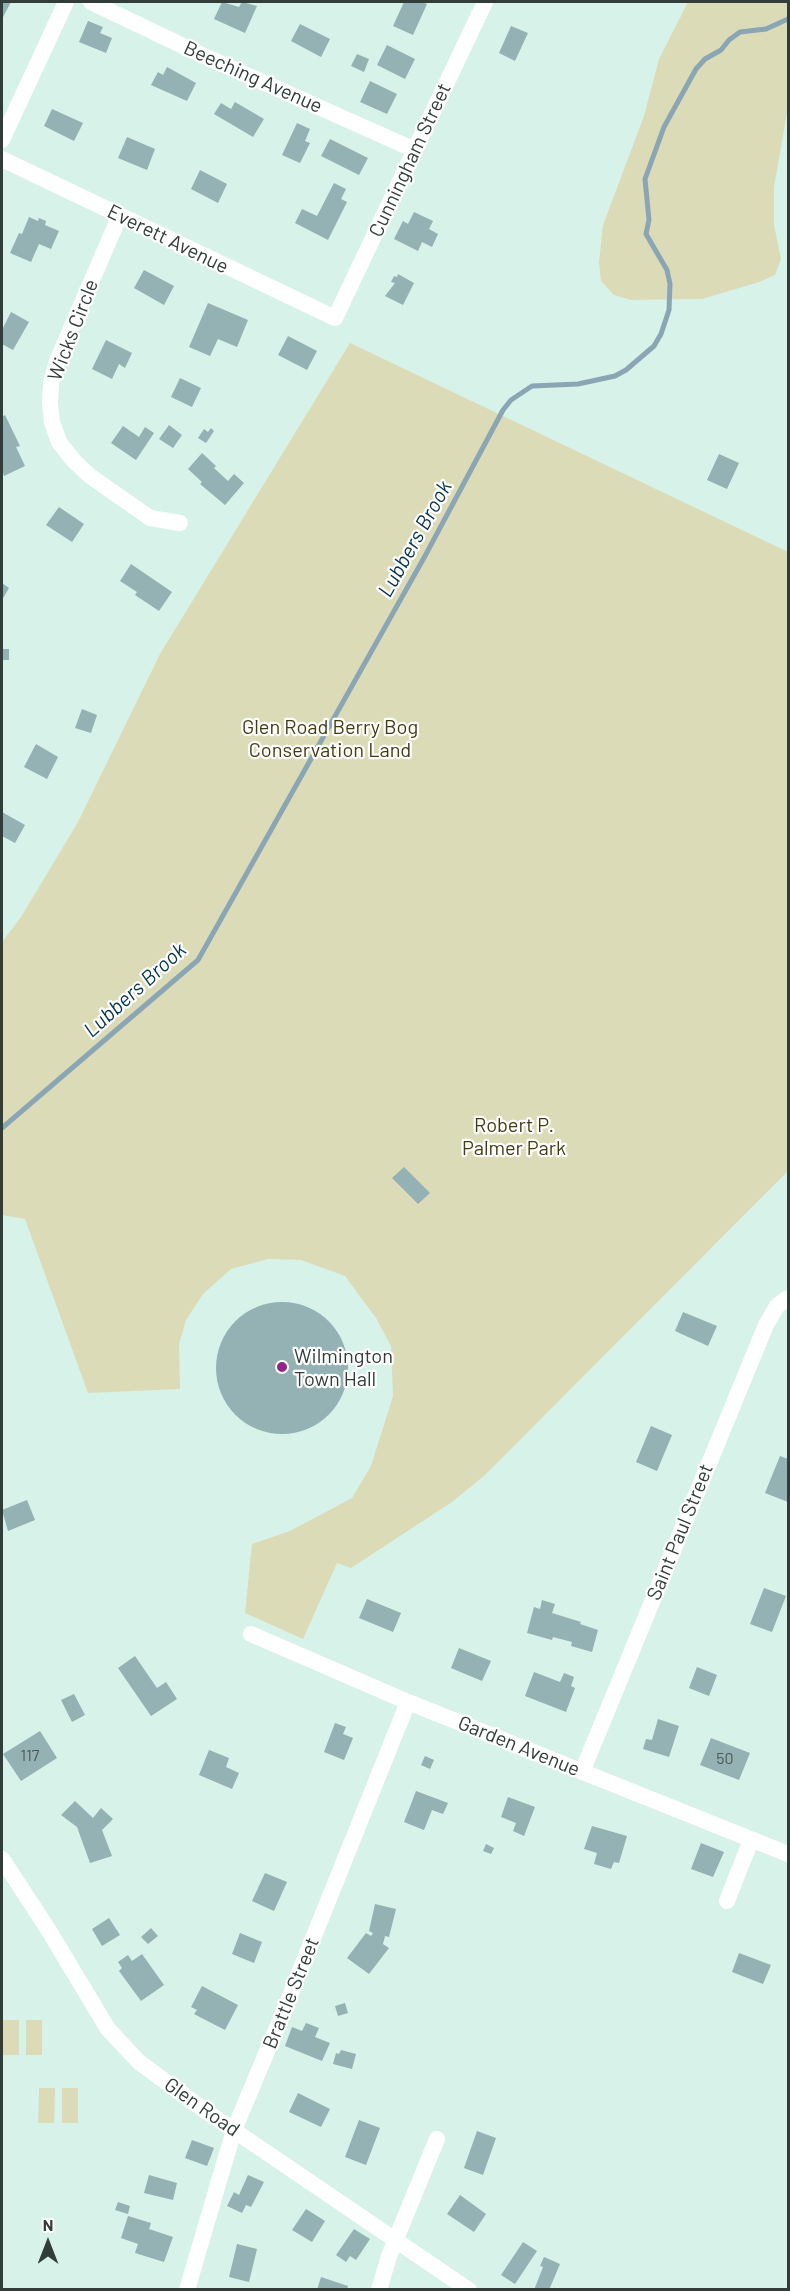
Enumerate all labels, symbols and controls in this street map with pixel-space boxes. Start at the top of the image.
street label: Beeching Avenue [180,36,326,118]
street label: Cunningham Street [364,79,456,241]
street label: Everett Avenue [104,199,232,279]
street label: Wicks Circle [43,276,103,384]
water label: Lubbers Brook [373,476,457,602]
park label: Glen Road Berry Bog Conservation Land [242,715,418,762]
water label: Lubbers Brook [79,937,191,1043]
park label: Robert P. Palmer Park [462,1113,566,1160]
place label: Wilmington Town Hall [294,1344,393,1391]
marker: Wilmington Town Hall [275,1360,289,1374]
street label: Saint Paul Street [642,1460,718,1604]
street label: Garden Avenue [454,1711,584,1781]
house number: 117 [21,1746,39,1766]
house number: 50 [716,1749,734,1769]
street label: Brattle Street [258,1934,324,2052]
street label: Glen Road [160,2072,244,2142]
north arrow [18,2213,78,2273]
text: N [43,2215,53,2234]

